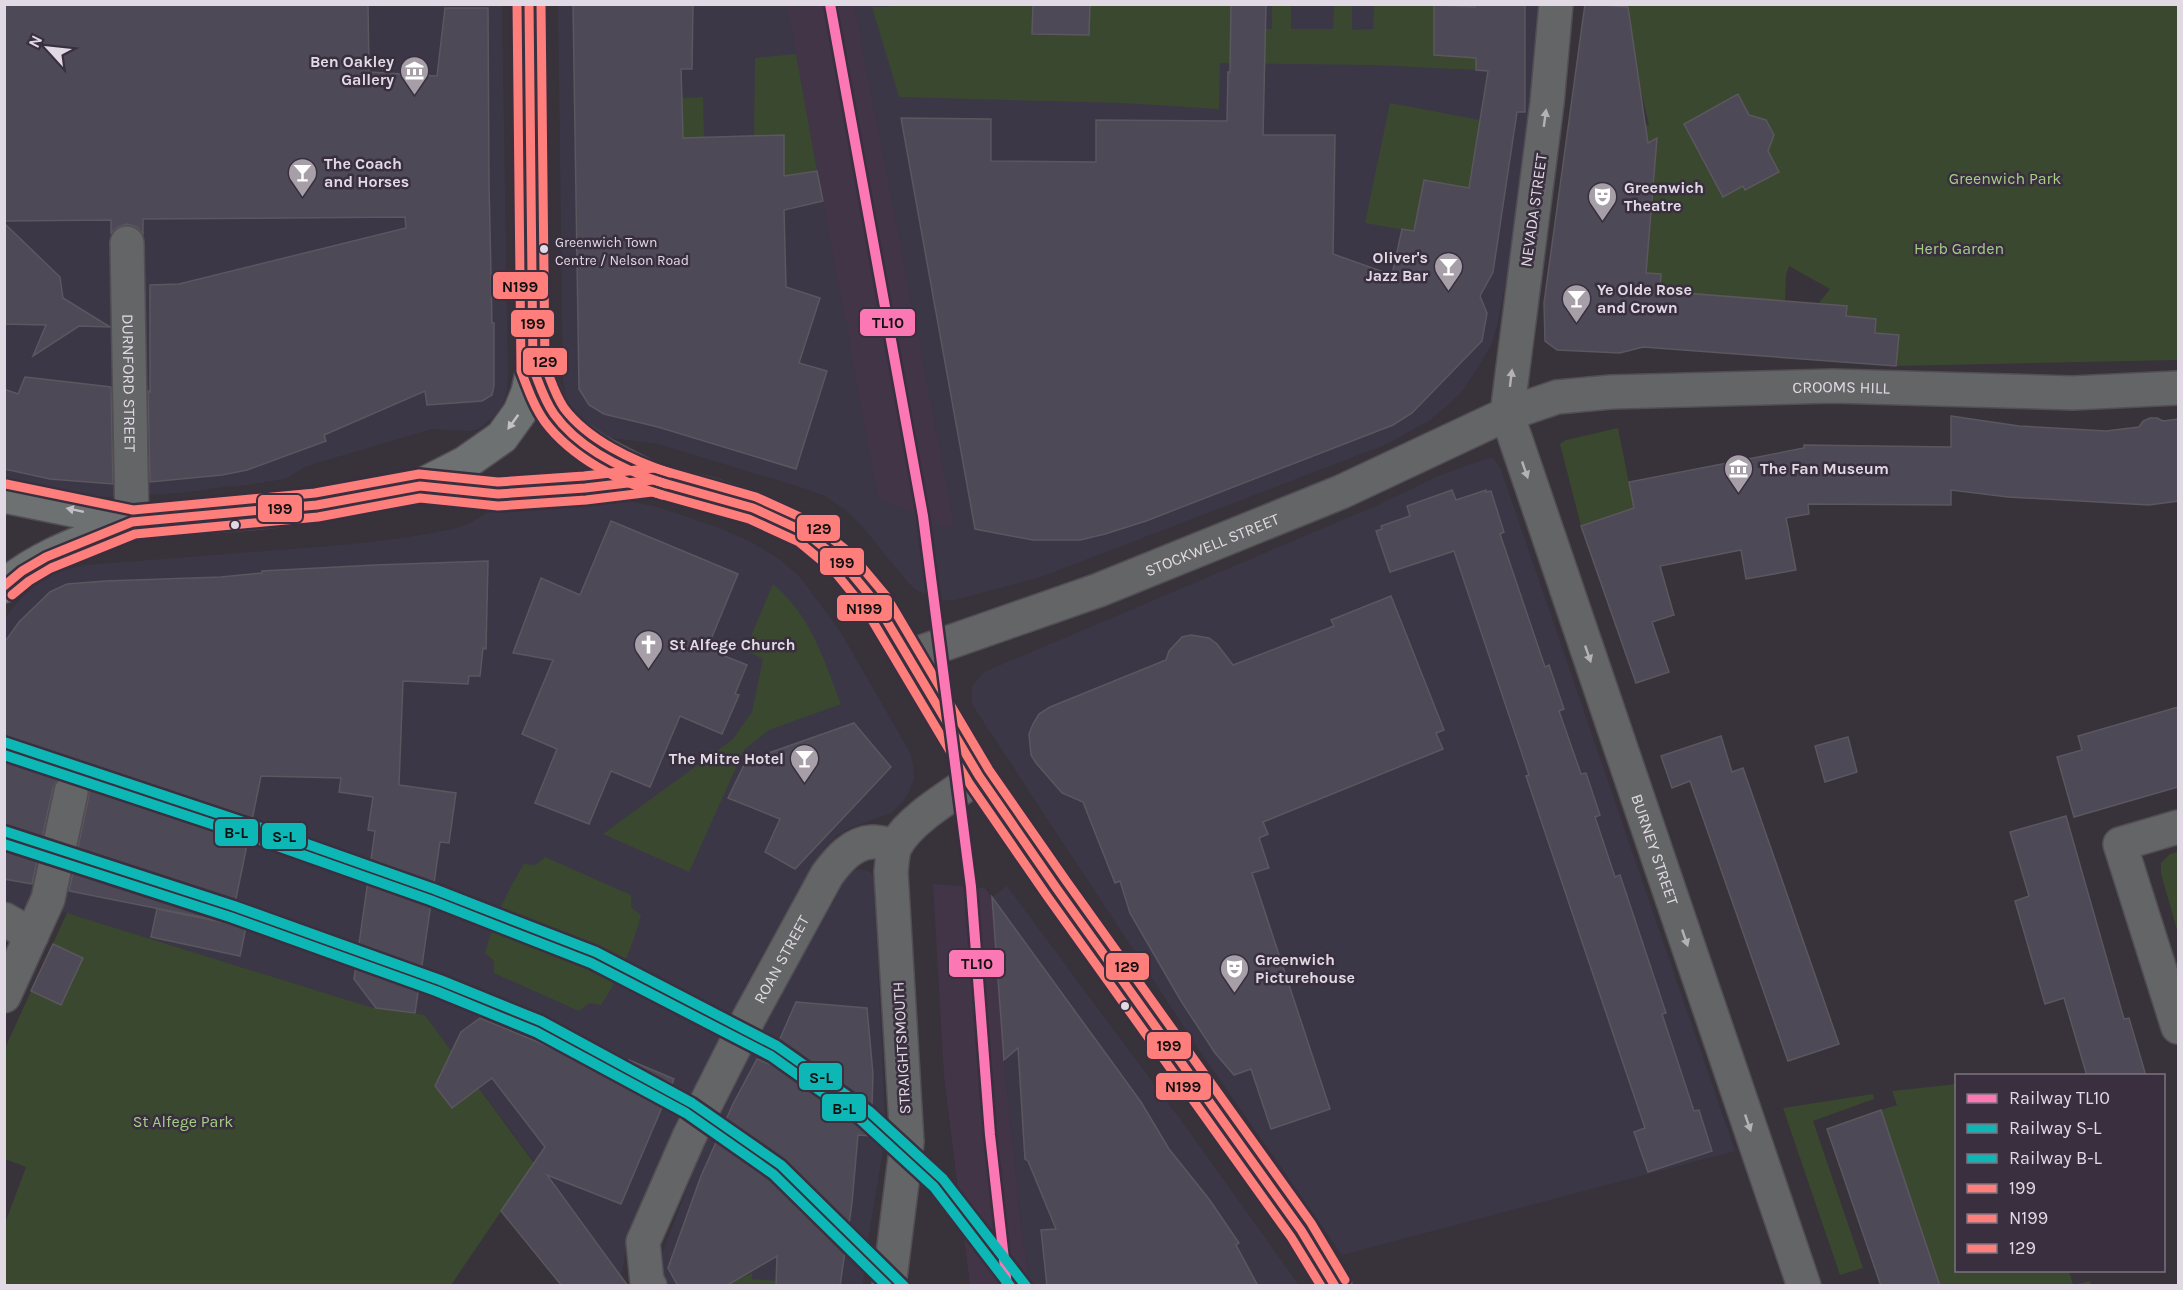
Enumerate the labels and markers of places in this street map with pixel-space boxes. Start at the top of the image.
place label: Ben Oakley Gallery [310,52,394,89]
museum icon: Ben Oakley Gallery [399,54,431,96]
place label: The Coach and Horses [324,154,409,191]
bar icon: The Coach and Horses [287,156,319,198]
place label: Greenwich Theatre [1624,178,1704,215]
theatre icon: Greenwich Theatre [1587,180,1619,222]
place label: Greenwich Town Centre / Nelson Road [555,234,689,269]
marker: Greenwich Town Centre / Nelson Road [538,243,550,255]
place label: Oliver's Jazz Bar [1366,248,1429,285]
bar icon: Oliver's Jazz Bar [1433,250,1465,292]
place label: Ye Olde Rose and Crown [1597,280,1692,317]
bar icon: Ye Olde Rose and Crown [1560,282,1592,324]
museum icon: The Fan Museum [1723,452,1755,494]
place label: The Fan Museum [1760,459,1889,478]
unlabelled marker [229,519,241,531]
church icon: St Alfege Church [632,628,664,670]
place label: St Alfege Church [669,635,796,654]
bar icon: The Mitre Hotel [789,742,821,784]
place label: The Mitre Hotel [669,749,784,768]
place label: Greenwich Picturehouse [1255,950,1355,987]
theatre icon: Greenwich Picturehouse [1218,952,1250,994]
unlabelled marker [1119,1000,1131,1012]

